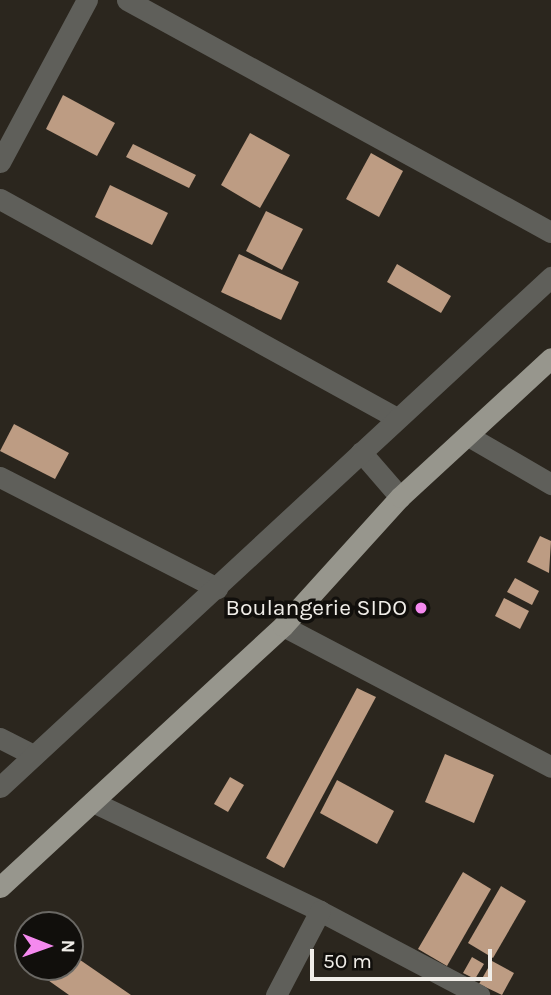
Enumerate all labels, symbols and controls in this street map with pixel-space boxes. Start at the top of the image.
place label: Boulangerie SIDO [226,594,407,622]
marker: Boulangerie SIDO [413,600,429,616]
north arrow [14,911,84,981]
scale bar [313,936,495,980]
text: N [57,939,79,953]
text: 50 m [323,949,372,973]

